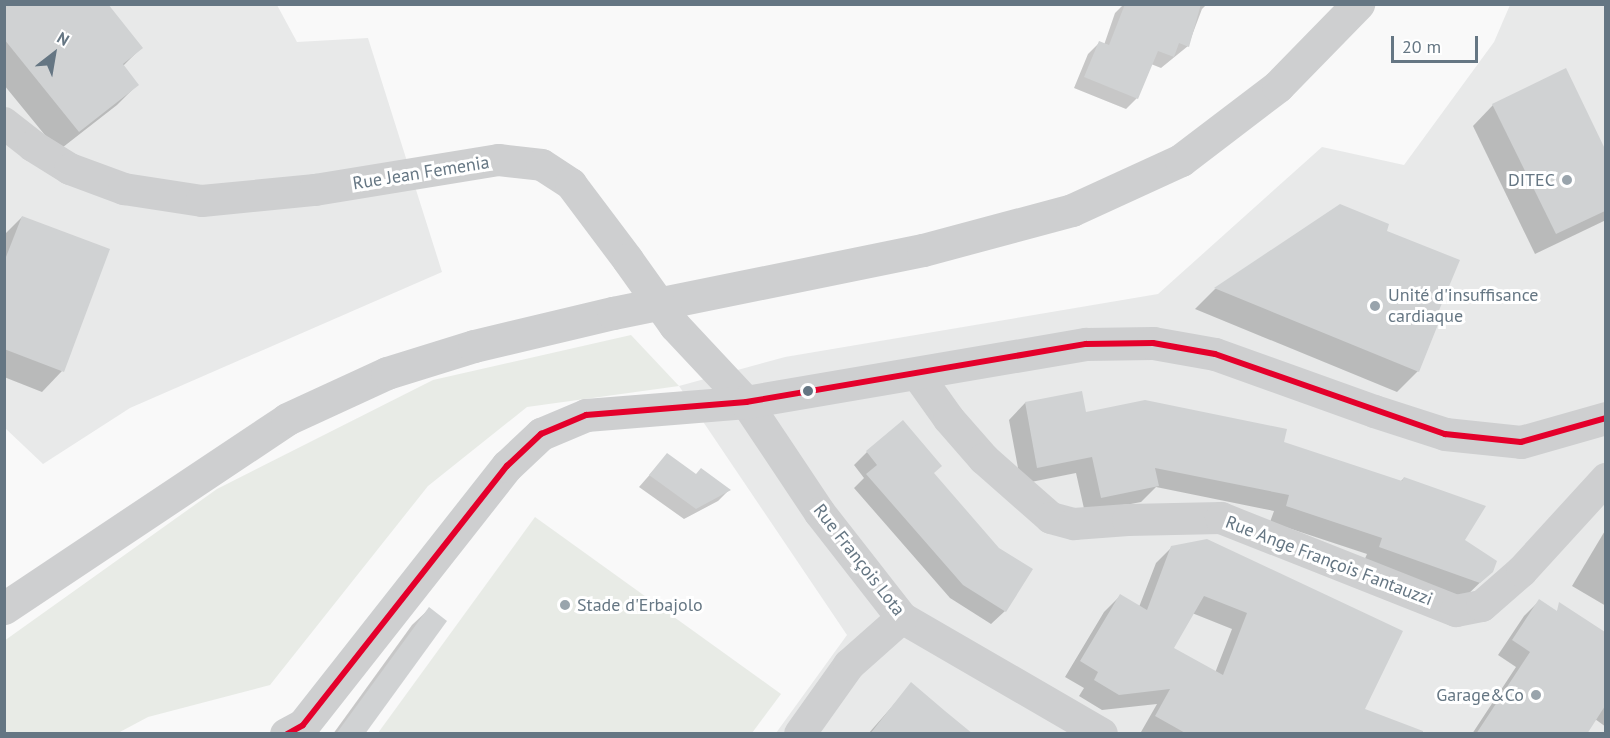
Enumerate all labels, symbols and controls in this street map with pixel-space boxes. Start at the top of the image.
north arrow [24,24,84,84]
scale bar [1394,24,1481,62]
text: N [54,27,73,50]
text: 20 m [1402,35,1441,58]
street label: Rue Jean Femenia [351,152,491,194]
place label: DITEC [1508,169,1555,191]
marker: DITEC [1560,173,1574,187]
place label: Unité d'insuffisance cardiaque [1388,285,1538,328]
marker: Unité d'insuffisance cardiaque [1366,297,1384,315]
unlabelled marker [802,385,814,397]
street label: Rue François Lota [809,500,909,620]
street label: Rue Ange François Fantauzzi [1222,511,1436,611]
place label: Stade d'Erbajolo [577,594,703,616]
marker: Stade d'Erbajolo [558,598,572,612]
place label: Garage&Co [1436,684,1524,706]
marker: Garage&Co [1529,688,1543,702]

